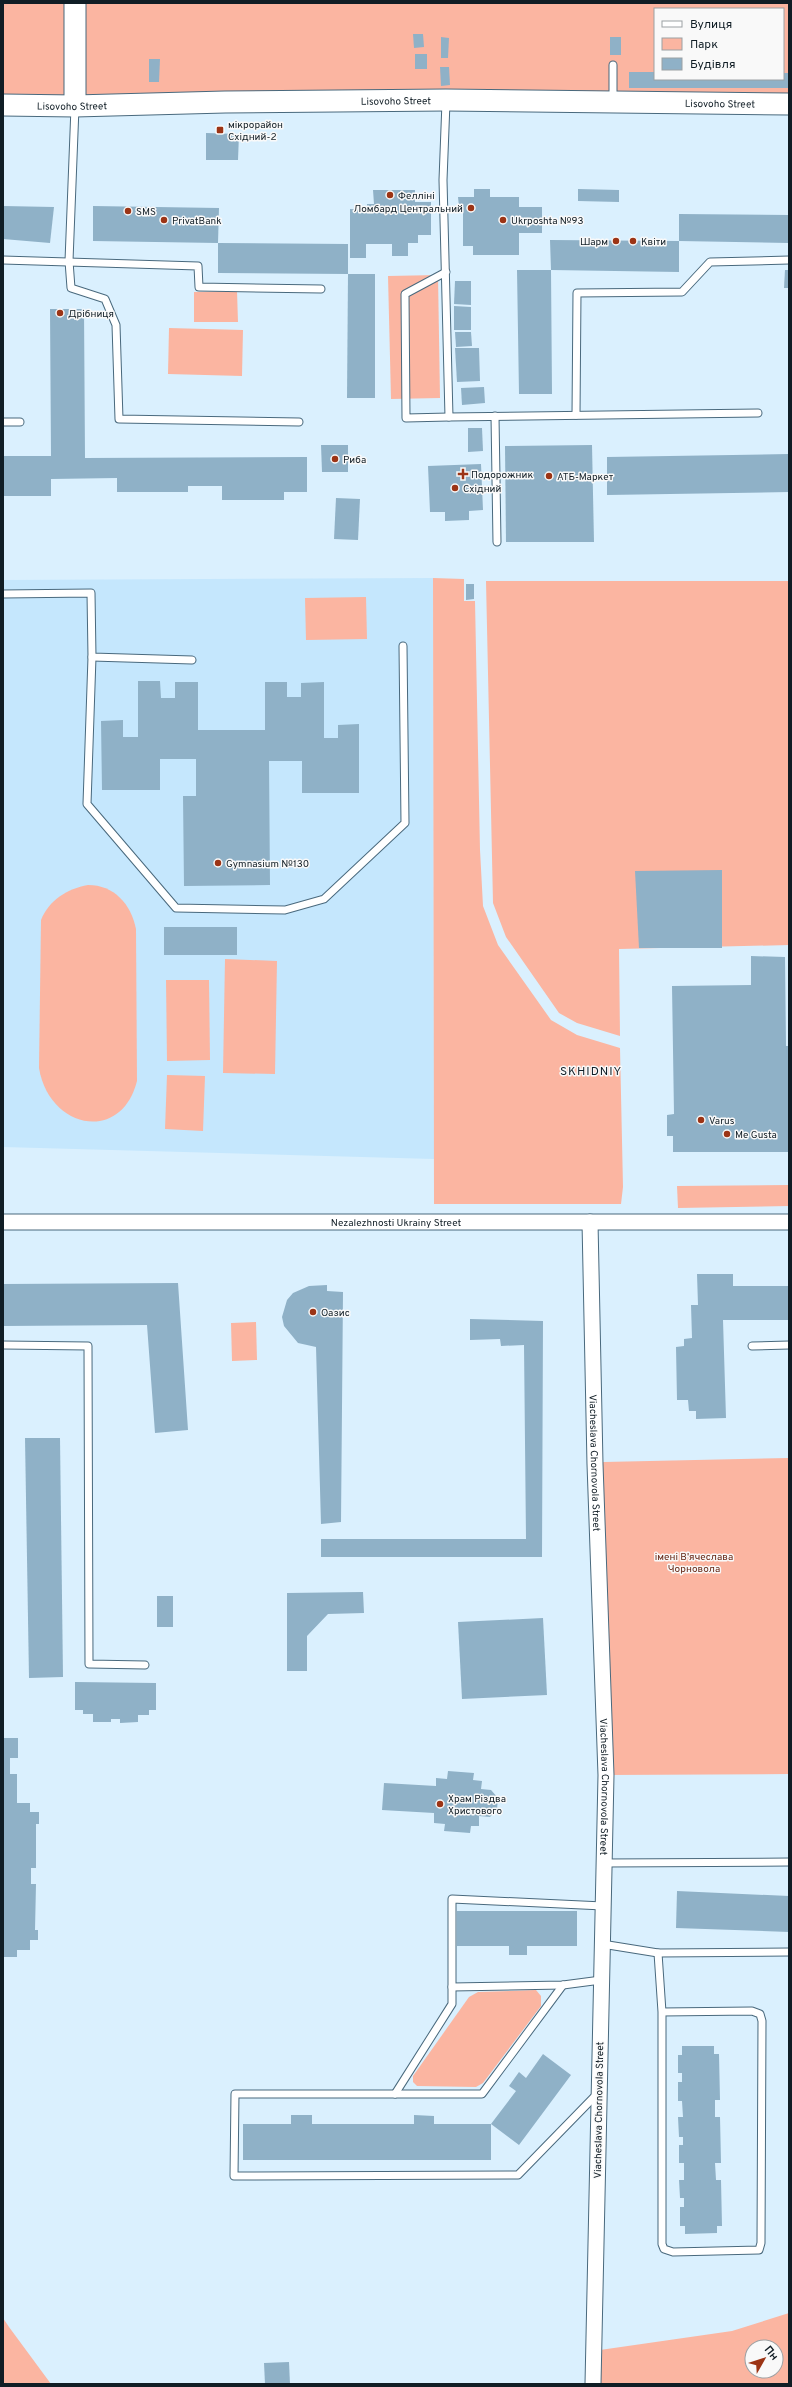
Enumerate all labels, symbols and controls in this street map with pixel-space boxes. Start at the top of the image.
legend [654,8,784,80]
text: Вулиця [690,17,732,33]
text: Парк [690,37,718,53]
text: Будівля [690,57,736,73]
street label: Lisovoho Street [361,95,431,109]
street label: Lisovoho Street [685,98,755,112]
street label: Lisovoho Street [37,100,108,114]
place label: мікрорайон Східний-2 [228,119,283,144]
marker: мікрорайон Східний-2 [215,125,225,135]
marker: Фелліні [385,190,395,200]
place label: Фелліні [398,190,435,203]
place label: Ломбард Центральний [353,203,463,216]
marker: Ломбард Центральний [466,203,476,213]
marker: SMS [123,206,133,216]
place label: SMS [136,206,156,219]
marker: PrivatBank [159,215,169,225]
place label: PrivatBank [172,215,221,228]
marker: Ukrposhta №93 [498,215,508,225]
place label: Ukrposhta №93 [511,215,583,228]
place label: Шарм [580,236,608,249]
marker: Шарм [611,236,621,246]
marker: Квіти [628,236,638,246]
place label: Квіти [641,236,666,249]
marker: Дрібниця [55,308,65,318]
place label: Дрібниця [68,308,114,321]
marker: Риба [330,454,340,464]
place label: Риба [343,454,366,467]
marker: Подорожник [458,469,468,479]
place label: Подорожник [471,469,533,482]
marker: АТБ-Маркет [544,471,554,481]
place label: АТБ-Маркет [557,471,614,484]
marker: Східний [450,483,460,493]
place label: Східний [463,483,502,496]
marker: Gymnasium №130 [213,858,223,868]
place label: Gymnasium №130 [226,858,309,871]
district label: SKHIDNIY [560,1064,622,1080]
marker: Varus [696,1115,706,1125]
place label: Varus [709,1115,735,1128]
marker: Me Gusta [722,1129,732,1139]
place label: Me Gusta [735,1129,777,1142]
street label: Nezalezhnosti Ukrainy Street [331,1217,461,1230]
marker: Оазис [308,1307,318,1317]
place label: Оазис [321,1307,350,1320]
street label: Viacheslava Chornovola Street [586,1394,602,1532]
park label: імені В'ячеслава Чорновола [655,1551,733,1576]
street label: Viacheslava Chornovola Street [596,1718,611,1856]
place label: Храм Різдва Христового [448,1793,506,1818]
marker: Храм Різдва Христового [435,1799,445,1809]
street label: Viacheslava Chornovola Street [592,2041,607,2179]
north arrow [744,2339,784,2379]
text: Пн [761,2343,781,2364]

